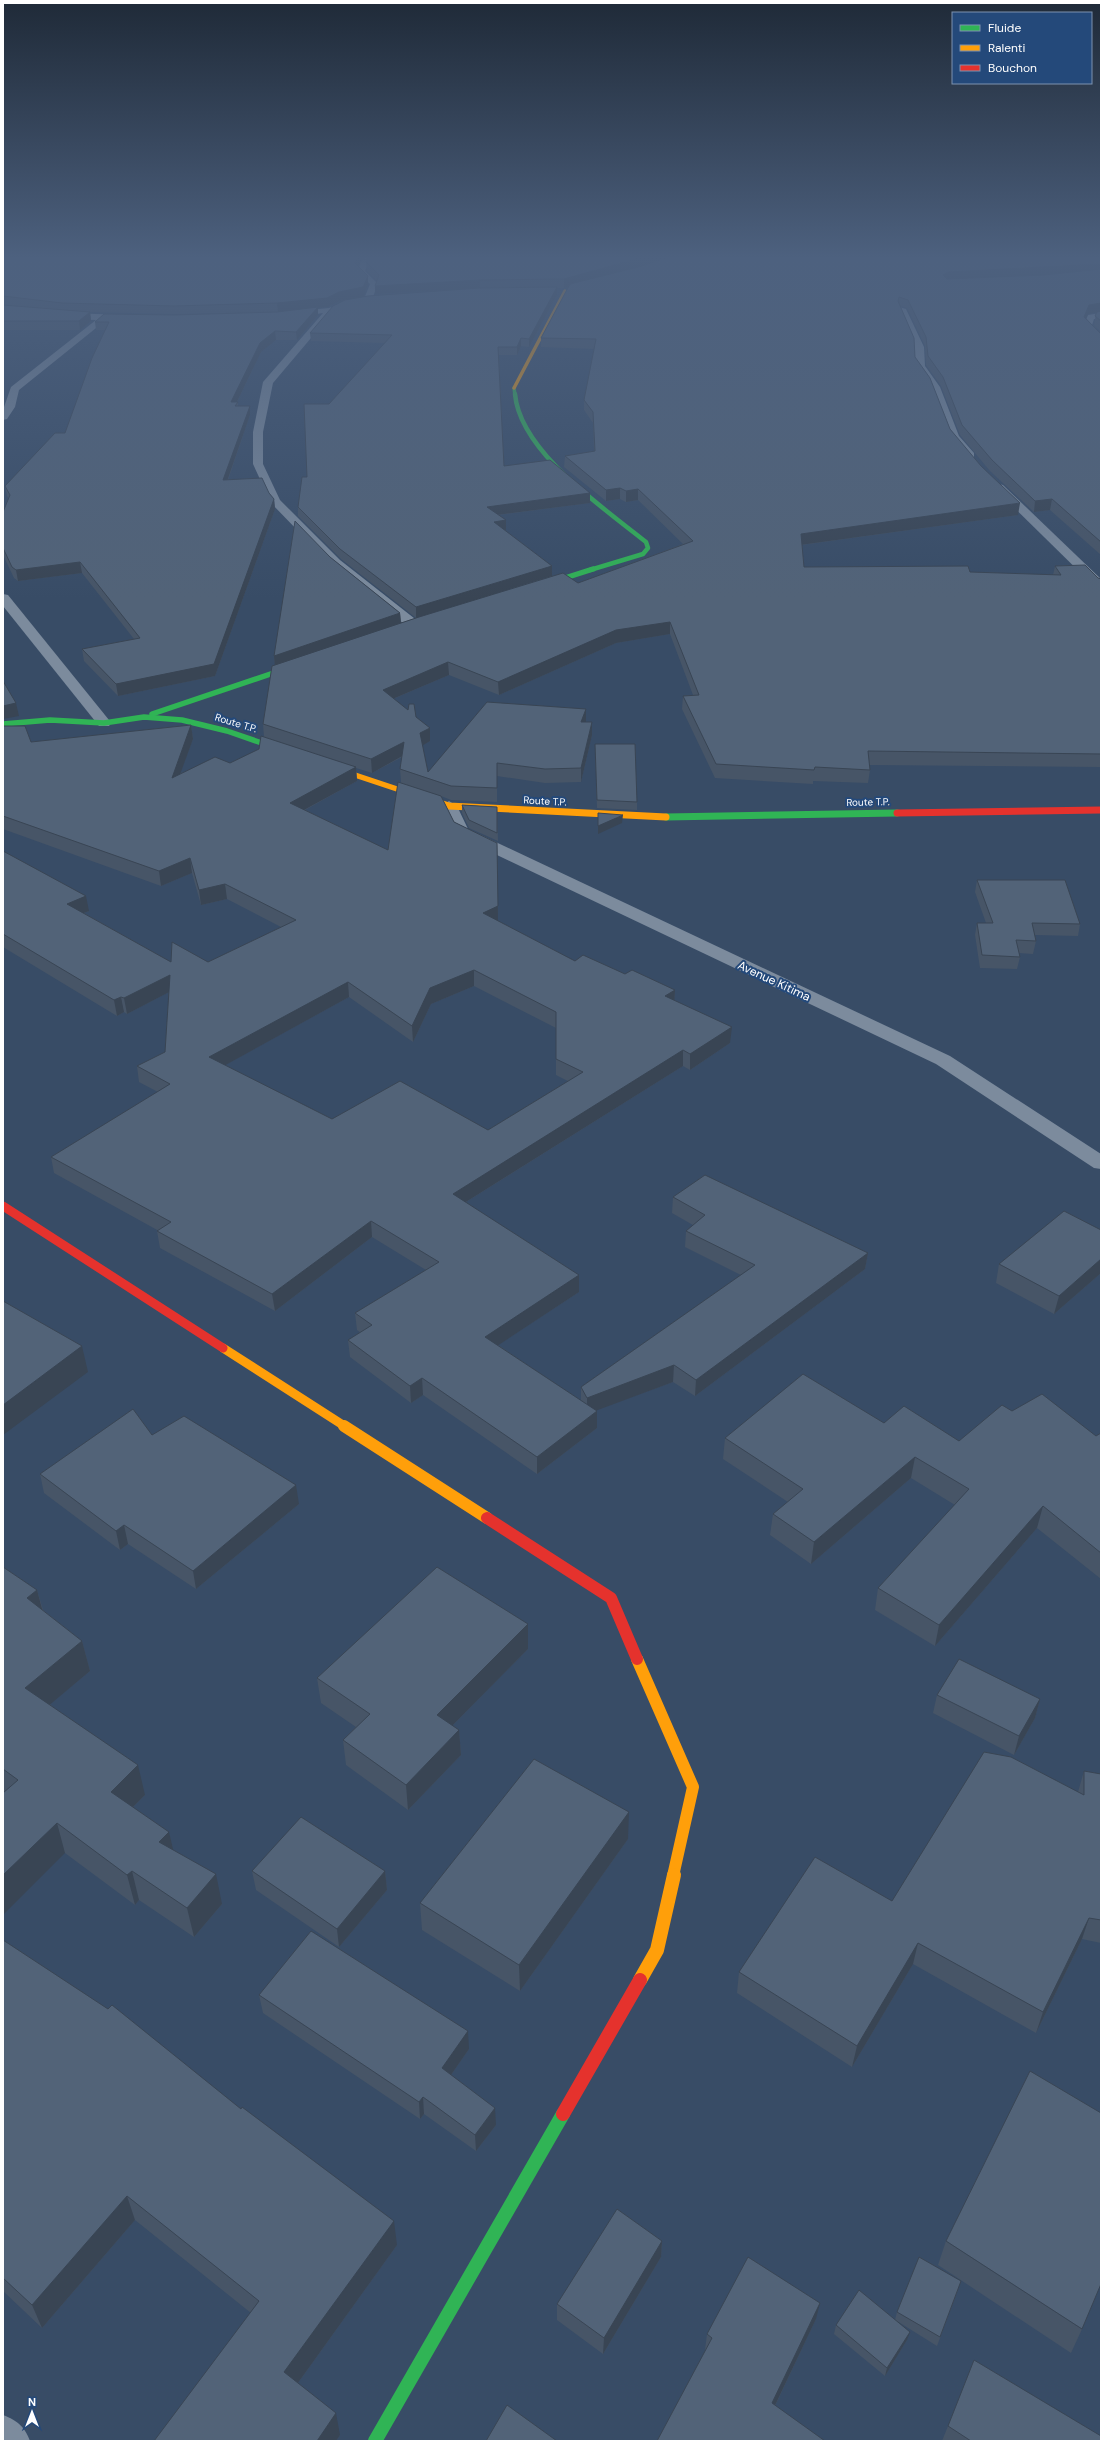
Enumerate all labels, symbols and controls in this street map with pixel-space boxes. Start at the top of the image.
legend [952,12,1092,84]
text: Fluide [988,20,1021,36]
text: Ralenti [988,40,1026,56]
text: Bouchon [988,60,1037,76]
street label: Route T.P. [213,710,259,736]
street label: Route T.P. [523,793,567,809]
street label: Route T.P. [846,795,890,809]
street label: Avenue Kitima [735,957,813,1005]
north arrow [12,2392,52,2432]
text: N [28,2395,36,2409]

